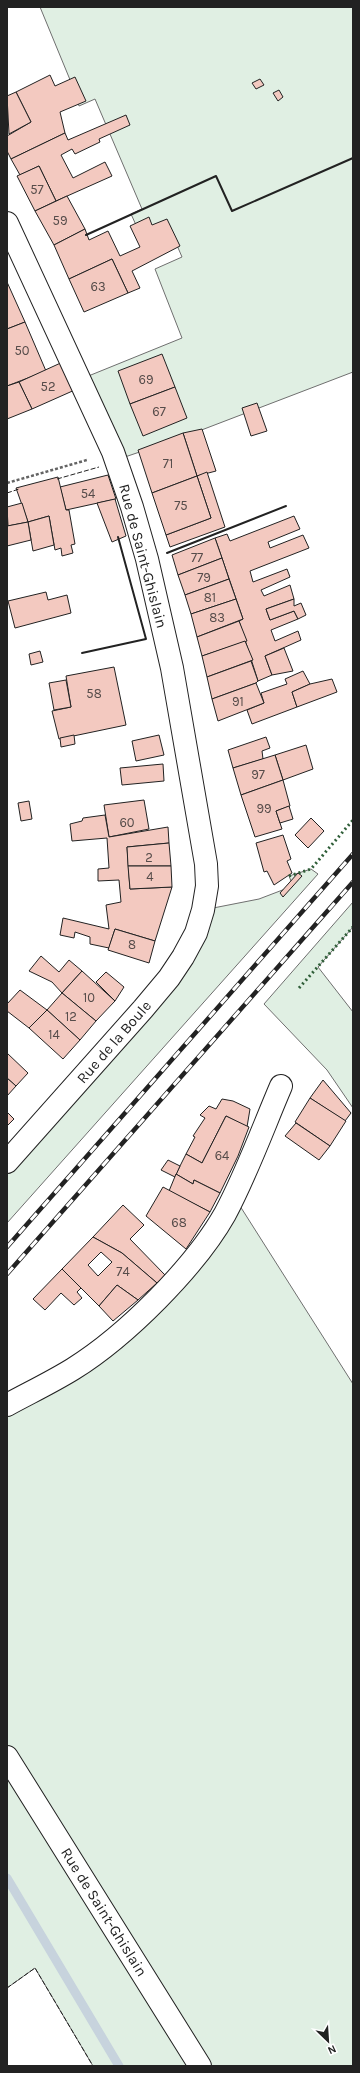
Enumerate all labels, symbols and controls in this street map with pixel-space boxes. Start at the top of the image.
house number: 57 [30,182,44,197]
house number: 59 [53,213,67,228]
house number: 63 [90,279,106,294]
house number: 50 [14,343,30,358]
house number: 69 [139,372,153,387]
house number: 52 [41,379,55,394]
house number: 67 [152,404,166,419]
house number: 71 [163,456,173,471]
street label: Rue de Saint-Ghislain [115,482,171,630]
house number: 54 [81,486,95,501]
house number: 75 [174,498,188,513]
house number: 77 [191,550,203,565]
house number: 79 [197,570,211,585]
house number: 81 [204,590,216,605]
house number: 83 [209,610,225,625]
house number: 58 [86,686,102,701]
house number: 91 [232,694,244,709]
house number: 97 [251,767,265,782]
house number: 99 [256,801,272,816]
house number: 60 [119,815,135,830]
house number: 2 [145,850,153,865]
house number: 4 [146,869,154,884]
house number: 8 [128,937,136,952]
house number: 10 [83,990,95,1005]
street label: Rue de la Boule [73,997,155,1087]
house number: 12 [65,1009,77,1024]
house number: 14 [48,1027,60,1042]
house number: 64 [215,1148,229,1163]
house number: 68 [171,1215,187,1230]
house number: 74 [116,1264,130,1279]
street label: Rue de Saint-Ghislain [57,1844,151,1980]
north arrow [308,2021,348,2061]
text: N [326,2042,338,2057]

